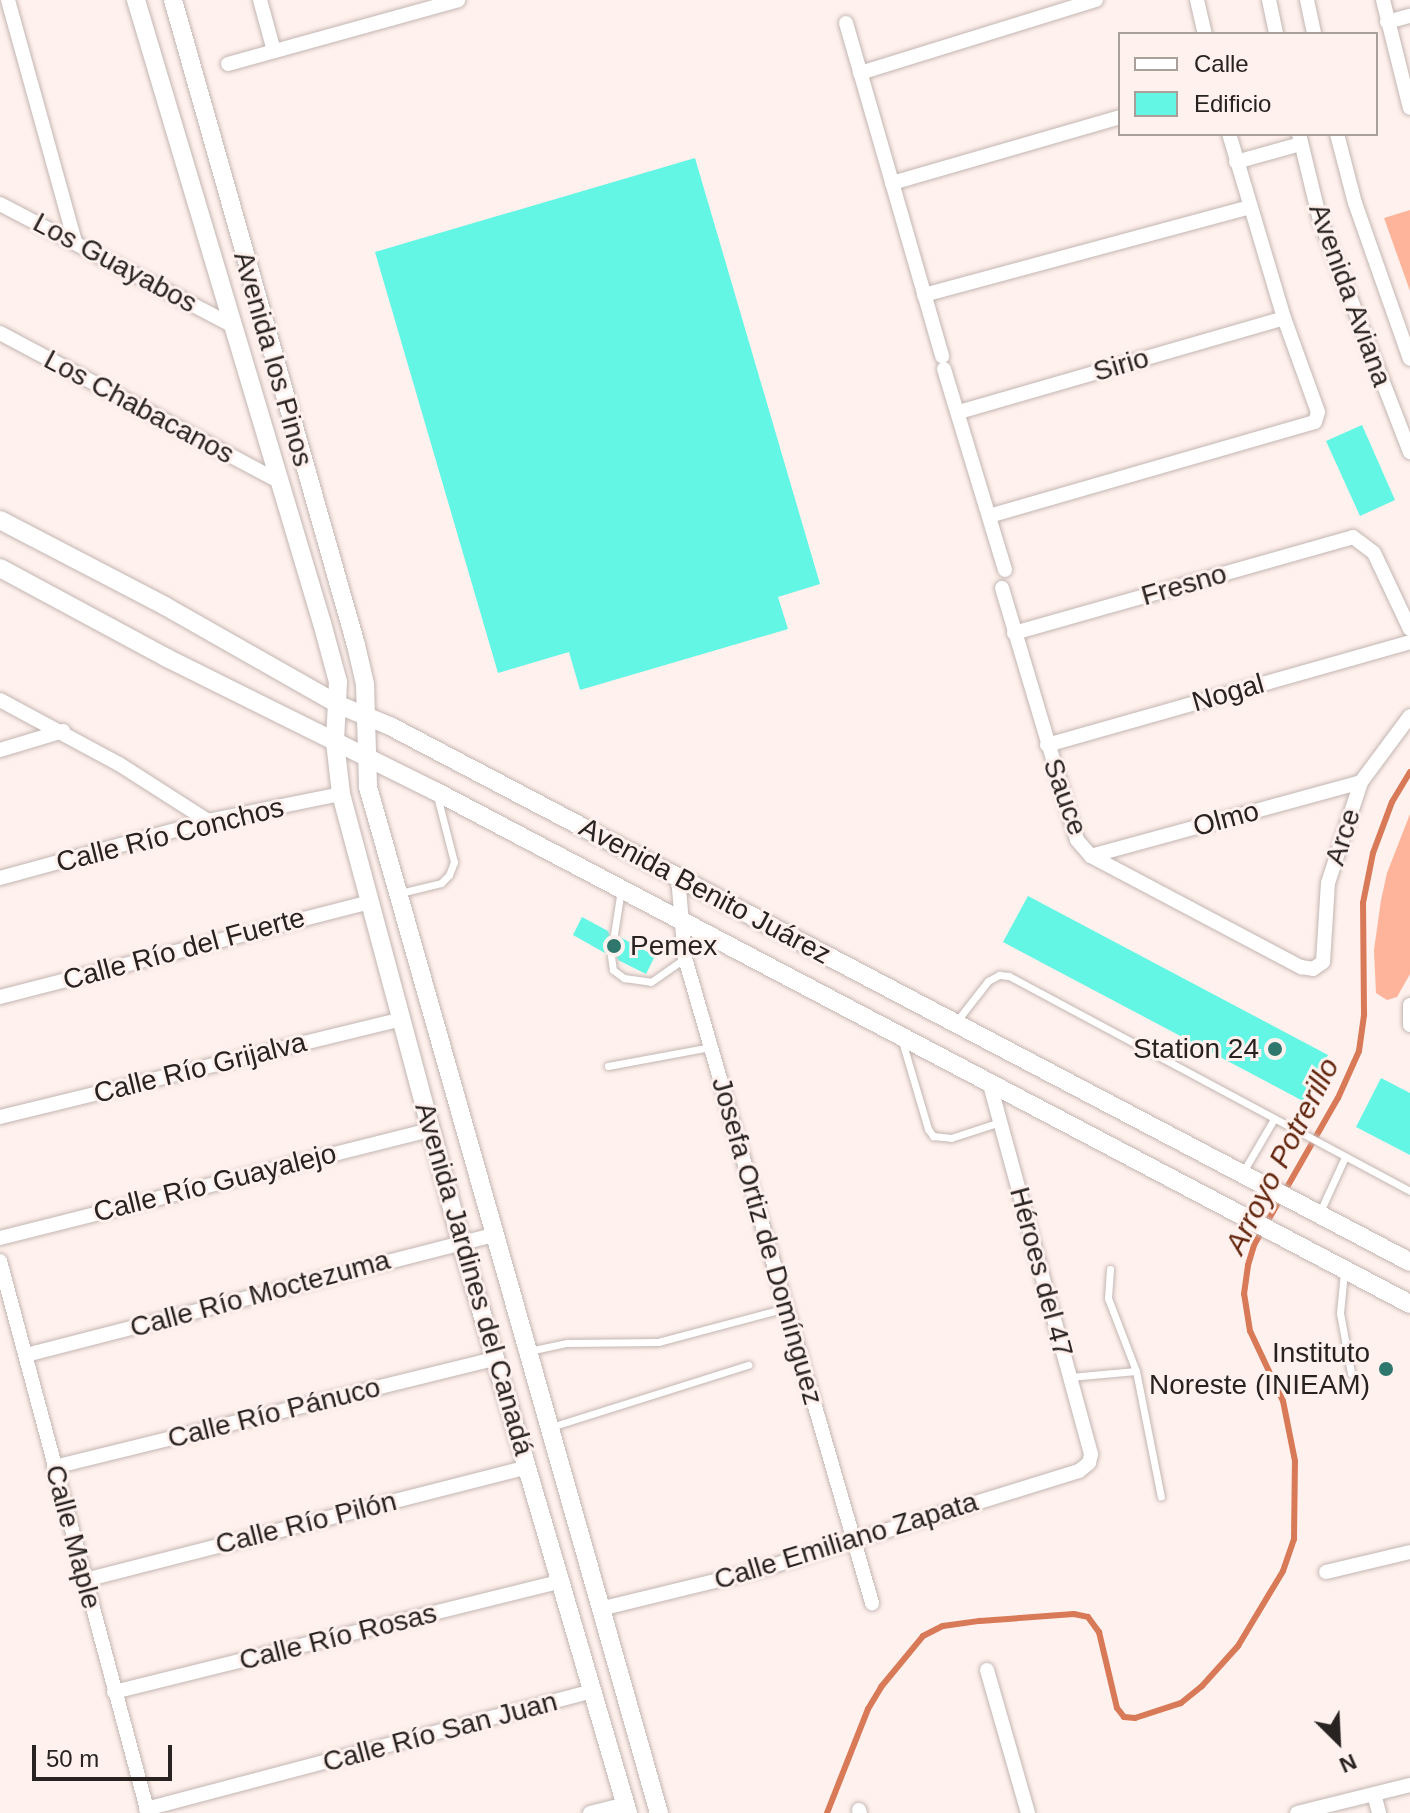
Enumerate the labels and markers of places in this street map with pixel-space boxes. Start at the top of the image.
place label: Pemex [630,929,717,963]
marker: Pemex [605,937,623,955]
place label: Station 24 [1133,1032,1259,1066]
marker: Station 24 [1266,1040,1284,1058]
place label: Instituto Noreste (INIEAM) [1149,1336,1370,1402]
marker: Instituto Noreste (INIEAM) [1377,1360,1395,1378]

